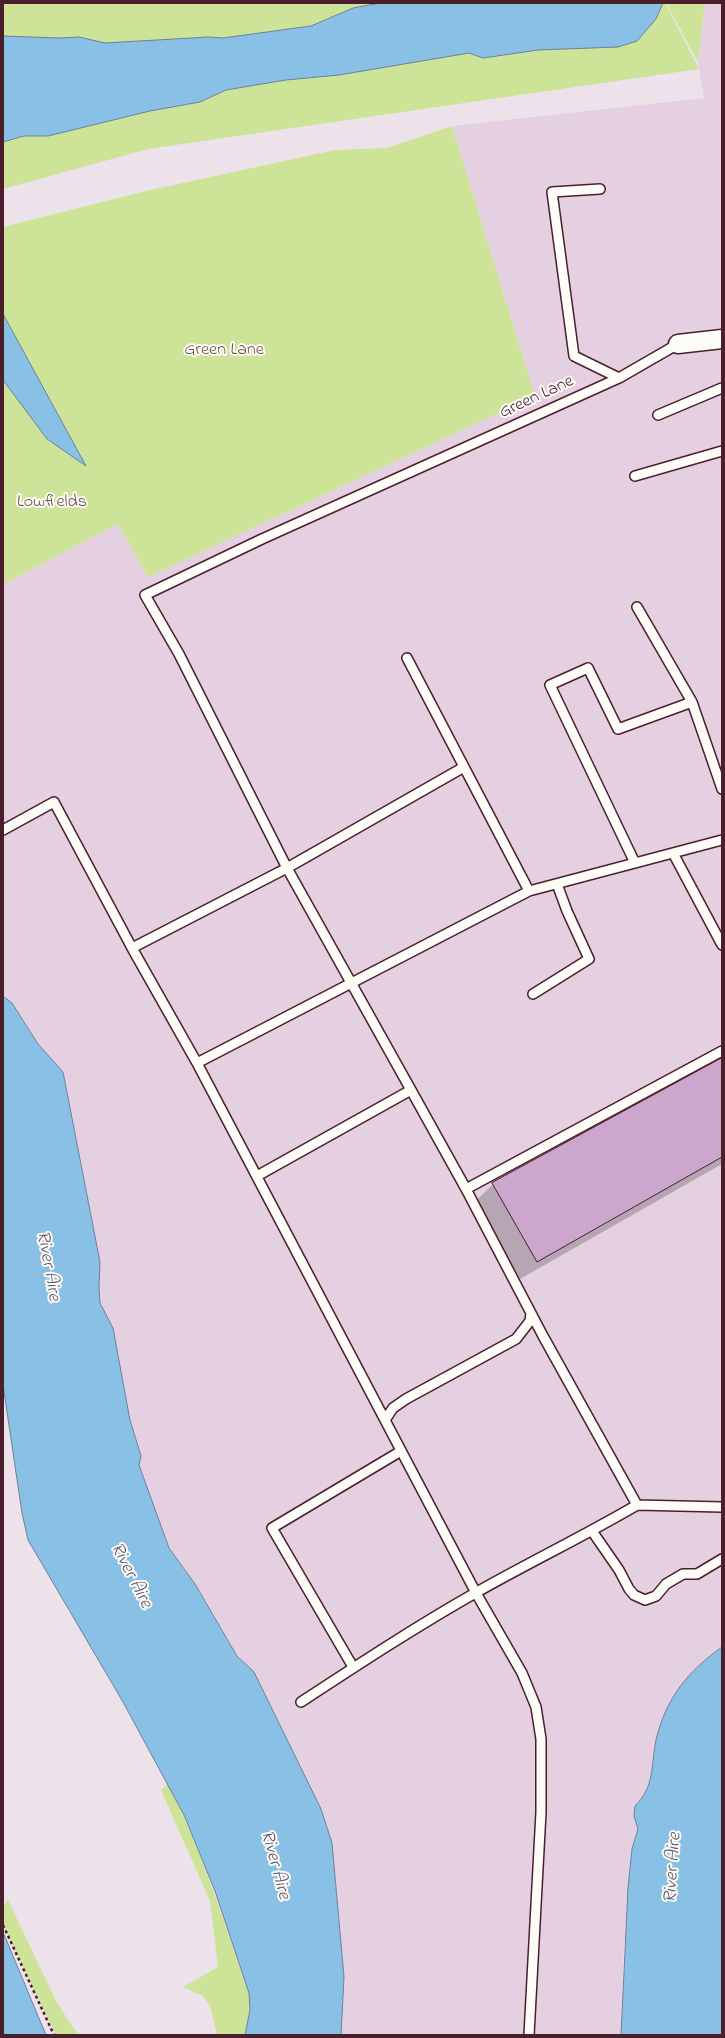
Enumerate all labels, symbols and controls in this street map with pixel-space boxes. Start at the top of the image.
park label: Green Lane [184,340,264,362]
street label: Green Lane [496,371,578,425]
park label: Lowfields [17,492,87,514]
water label: River Aire [30,1229,64,1303]
water label: River Aire [104,1539,156,1613]
water label: River Aire [254,1828,294,1902]
water label: River Aire [660,1832,688,1904]

